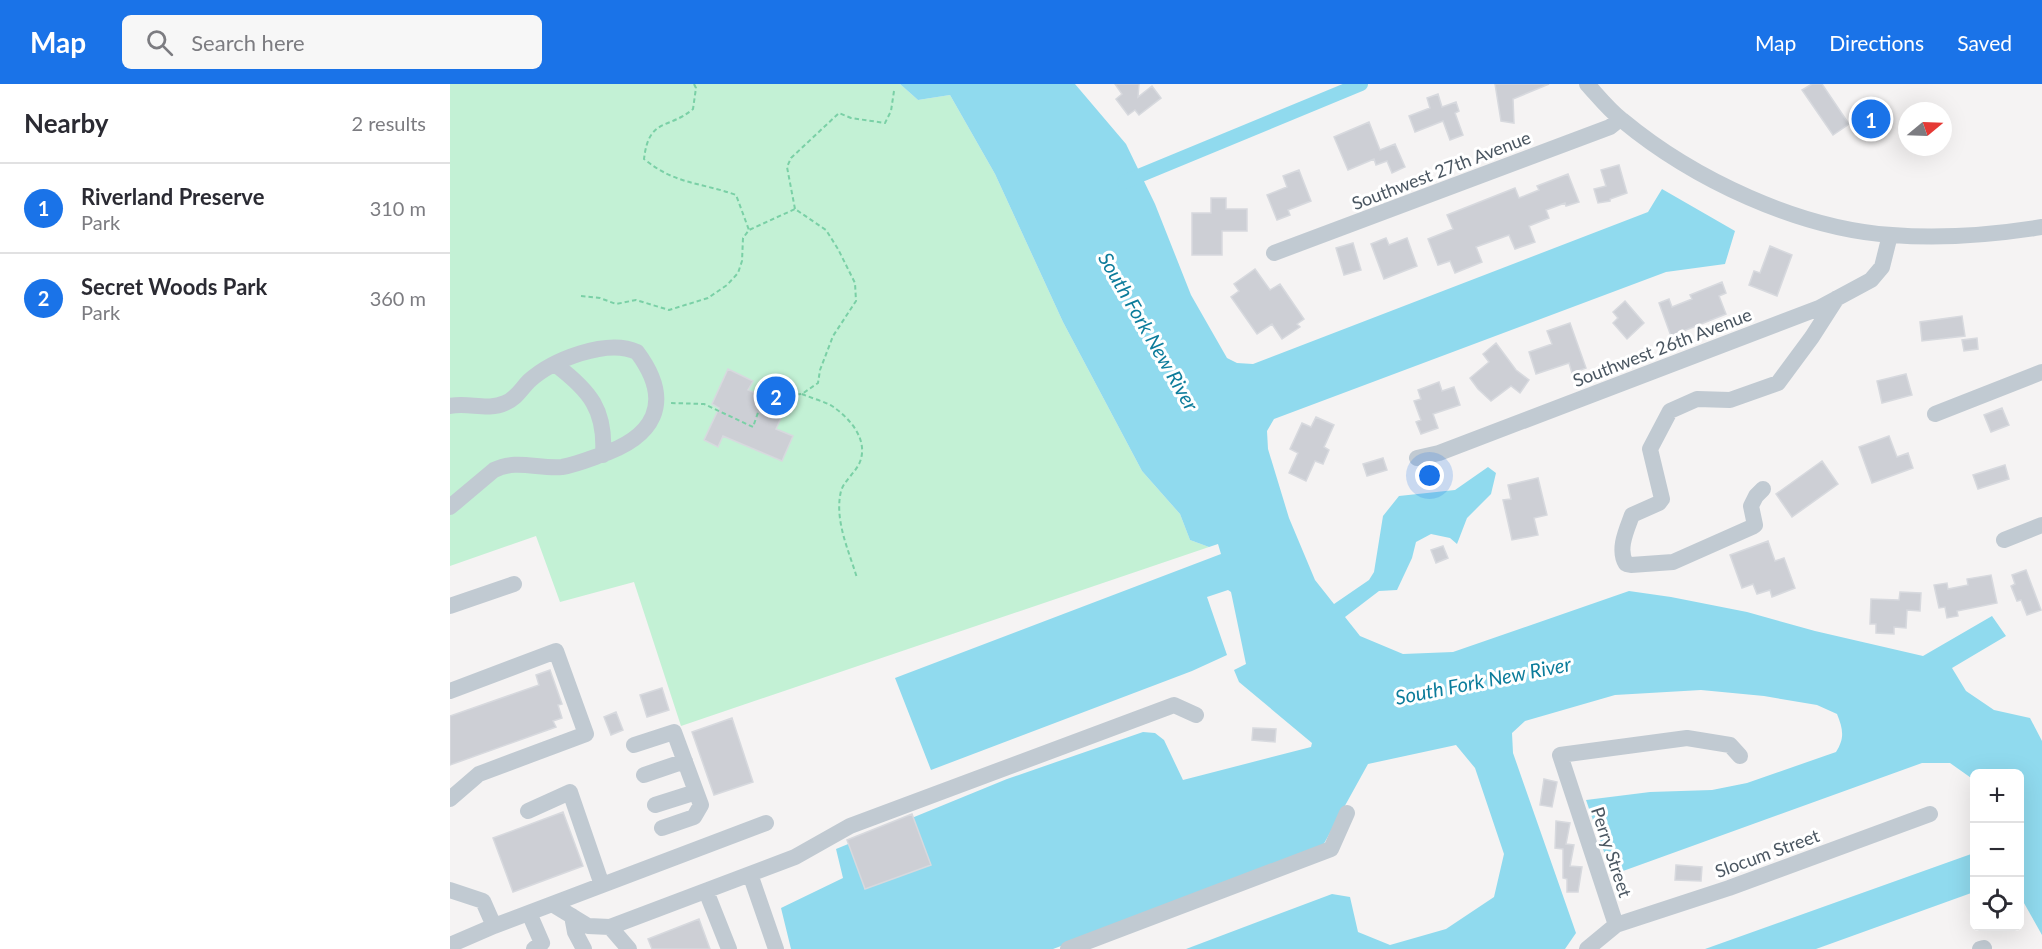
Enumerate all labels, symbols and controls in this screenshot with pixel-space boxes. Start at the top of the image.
search box [122,15,542,69]
text: Map [30,25,86,59]
icon: search [143,26,176,59]
text: Search here [191,29,305,56]
text: Map [1755,30,1796,55]
text: Directions [1829,30,1924,55]
text: Saved [1957,30,2012,55]
pin: 1 [1852,96,1890,141]
north arrow [1898,102,1952,156]
text: Nearby [24,107,109,139]
text: 2 results [351,111,426,135]
street label: Southwest 27th Avenue [1348,126,1534,214]
text: Riverland Preserve [81,183,264,210]
text: 1 [38,196,49,220]
text: 310 m [370,196,426,220]
text: Park [81,210,120,234]
water label: South Fork New River [1094,248,1205,415]
text: Secret Woods Park [81,273,267,300]
text: 2 [38,286,49,310]
text: 360 m [370,286,426,310]
text: Park [81,300,120,324]
street label: Southwest 26th Avenue [1569,303,1755,391]
pin: 2 [756,374,796,418]
your location [1415,461,1444,490]
water label: South Fork New River [1393,651,1574,709]
map controls [1970,769,2024,931]
button: + [1970,769,2024,823]
street label: Perry Street [1587,804,1637,901]
button: − [1970,823,2024,877]
street label: Slocum Street [1712,824,1823,882]
button: locate [1970,877,2024,931]

